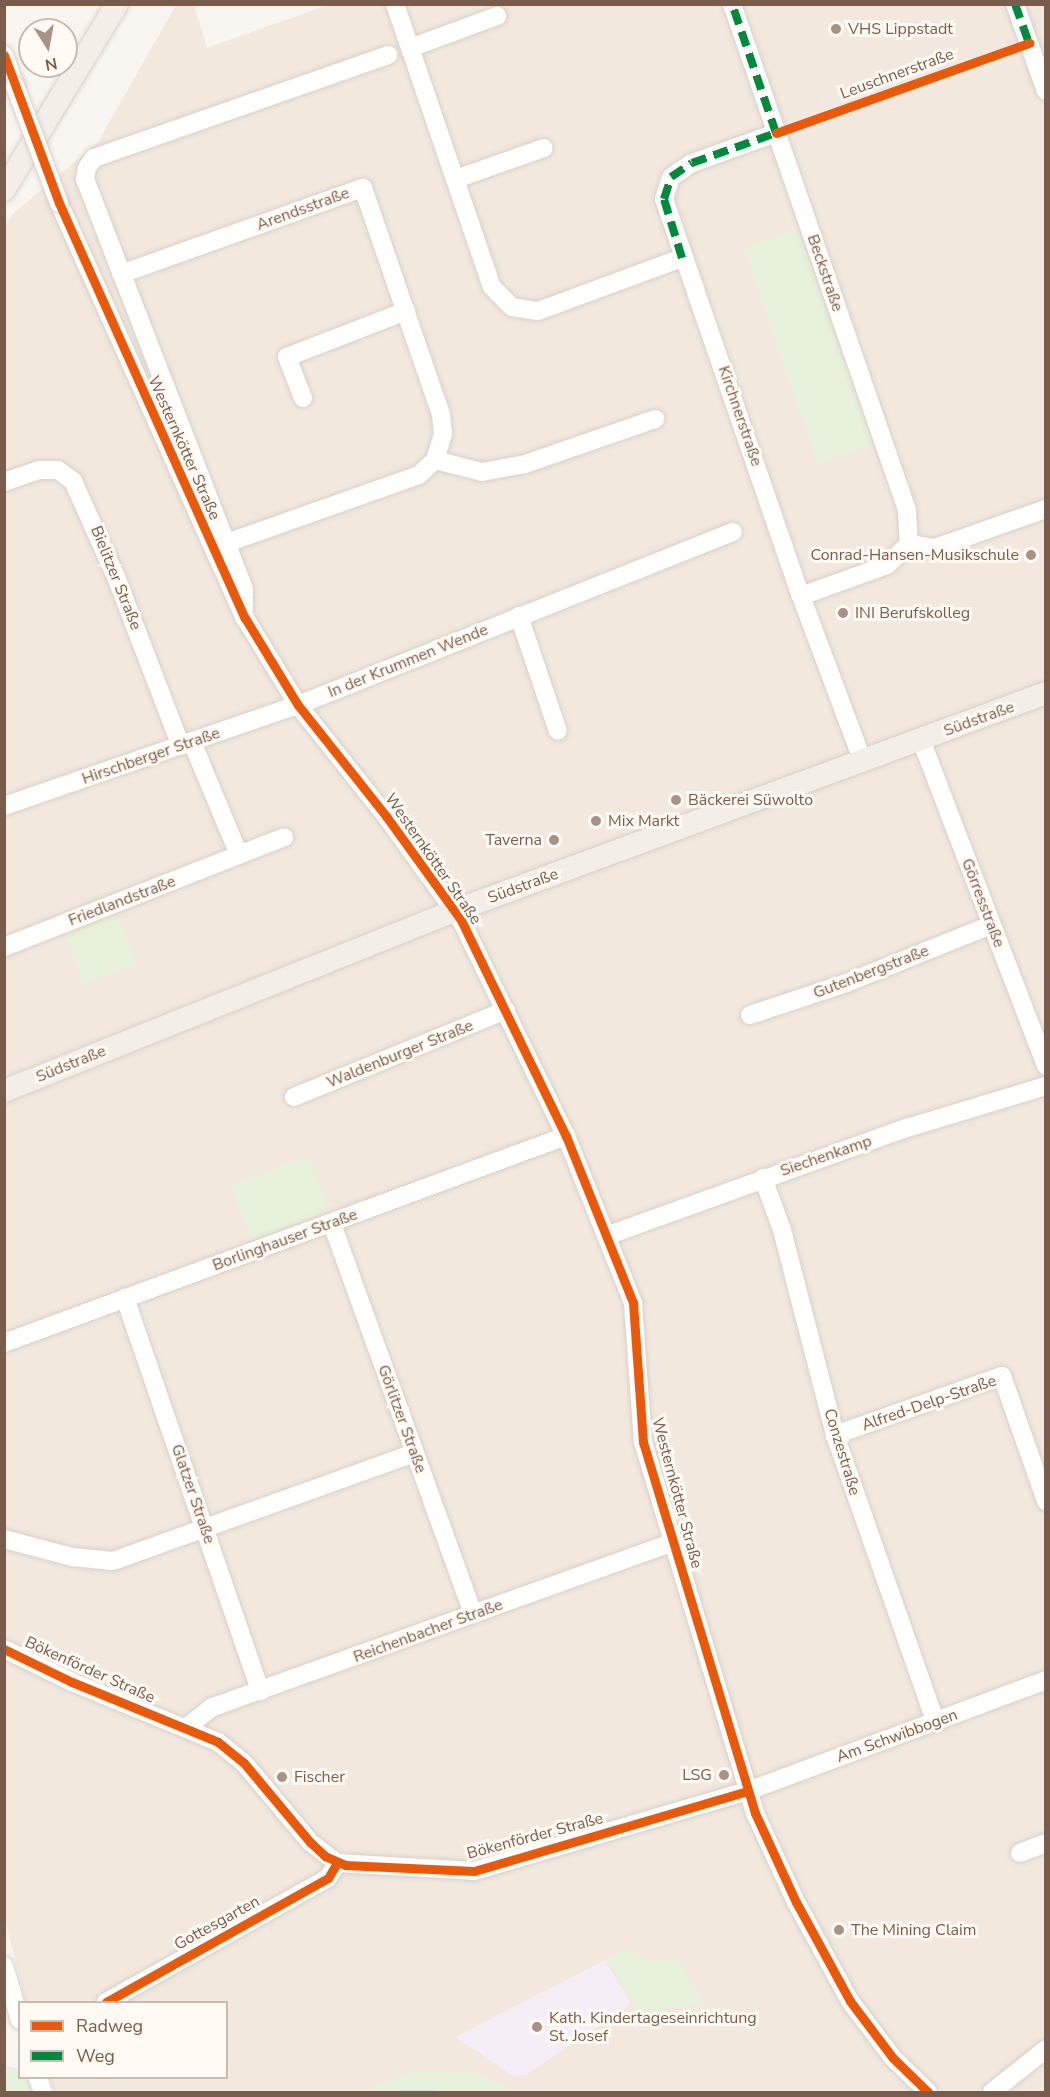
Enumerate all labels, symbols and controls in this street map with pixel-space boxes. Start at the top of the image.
north arrow [18,18,78,78]
place label: VHS Lippstadt [848,19,953,39]
marker: VHS Lippstadt [829,22,843,36]
street label: Leuschnerstraße [838,45,956,103]
text: N [43,52,59,76]
street label: Arendsstraße [254,183,352,235]
street label: Beckstraße [803,232,847,314]
street label: Kirchnerstraße [714,363,766,469]
street label: Westernkötter Straße [144,373,224,523]
street label: Bielitzer Straße [86,523,146,633]
place label: Conrad-Hansen-Musikschule [810,545,1019,565]
marker: Conrad-Hansen-Musikschule [1024,548,1038,562]
place label: INI Berufskolleg [855,603,970,623]
marker: INI Berufskolleg [836,606,850,620]
street label: In der Krummen Wende [325,620,491,702]
street label: Südstraße [941,697,1017,741]
street label: Hirschberger Straße [79,723,223,789]
street label: Westernkötter Straße [381,790,485,928]
place label: Bäckerei Süwolto [688,790,813,810]
marker: Bäckerei Süwolto [669,793,683,807]
place label: Mix Markt [608,811,679,831]
marker: Mix Markt [589,814,603,828]
place label: Taverna [485,830,542,850]
marker: Taverna [547,833,561,847]
street label: Görresstraße [957,856,1009,950]
street label: Südstraße [485,864,561,908]
street label: Friedlandstraße [66,872,178,930]
street label: Gutenbergstraße [810,941,932,1003]
street label: Waldenburger Straße [324,1016,476,1092]
street label: Südstraße [33,1041,109,1087]
street label: Siechenkamp [778,1131,874,1181]
street label: Borlinghauser Straße [210,1205,360,1275]
street label: Görlitzer Straße [374,1362,430,1476]
street label: Alfred-Delp-Straße [859,1371,999,1435]
street label: Conzestraße [820,1406,864,1498]
street label: Westernkötter Straße [648,1415,706,1571]
street label: Glatzer Straße [167,1442,219,1546]
street label: Reichenbacher Straße [351,1595,505,1667]
street label: Bökenförder Straße [22,1633,158,1707]
street label: Am Schwibbogen [834,1705,960,1767]
place label: LSG [682,1765,712,1785]
place label: Fischer [294,1767,345,1787]
marker: LSG [717,1768,731,1782]
marker: Fischer [275,1770,289,1784]
street label: Bökenförder Straße [465,1809,605,1863]
street label: Gottesgarten [171,1892,263,1954]
place label: The Mining Claim [851,1920,977,1940]
marker: The Mining Claim [832,1923,846,1937]
legend [18,2001,228,2079]
place label: Kath. Kindertageseinrichtung St. Josef [549,2008,757,2046]
text: Radweg [76,2014,143,2038]
marker: Kath. Kindertageseinrichtung St. Josef [530,2020,544,2034]
text: Weg [76,2044,115,2068]

